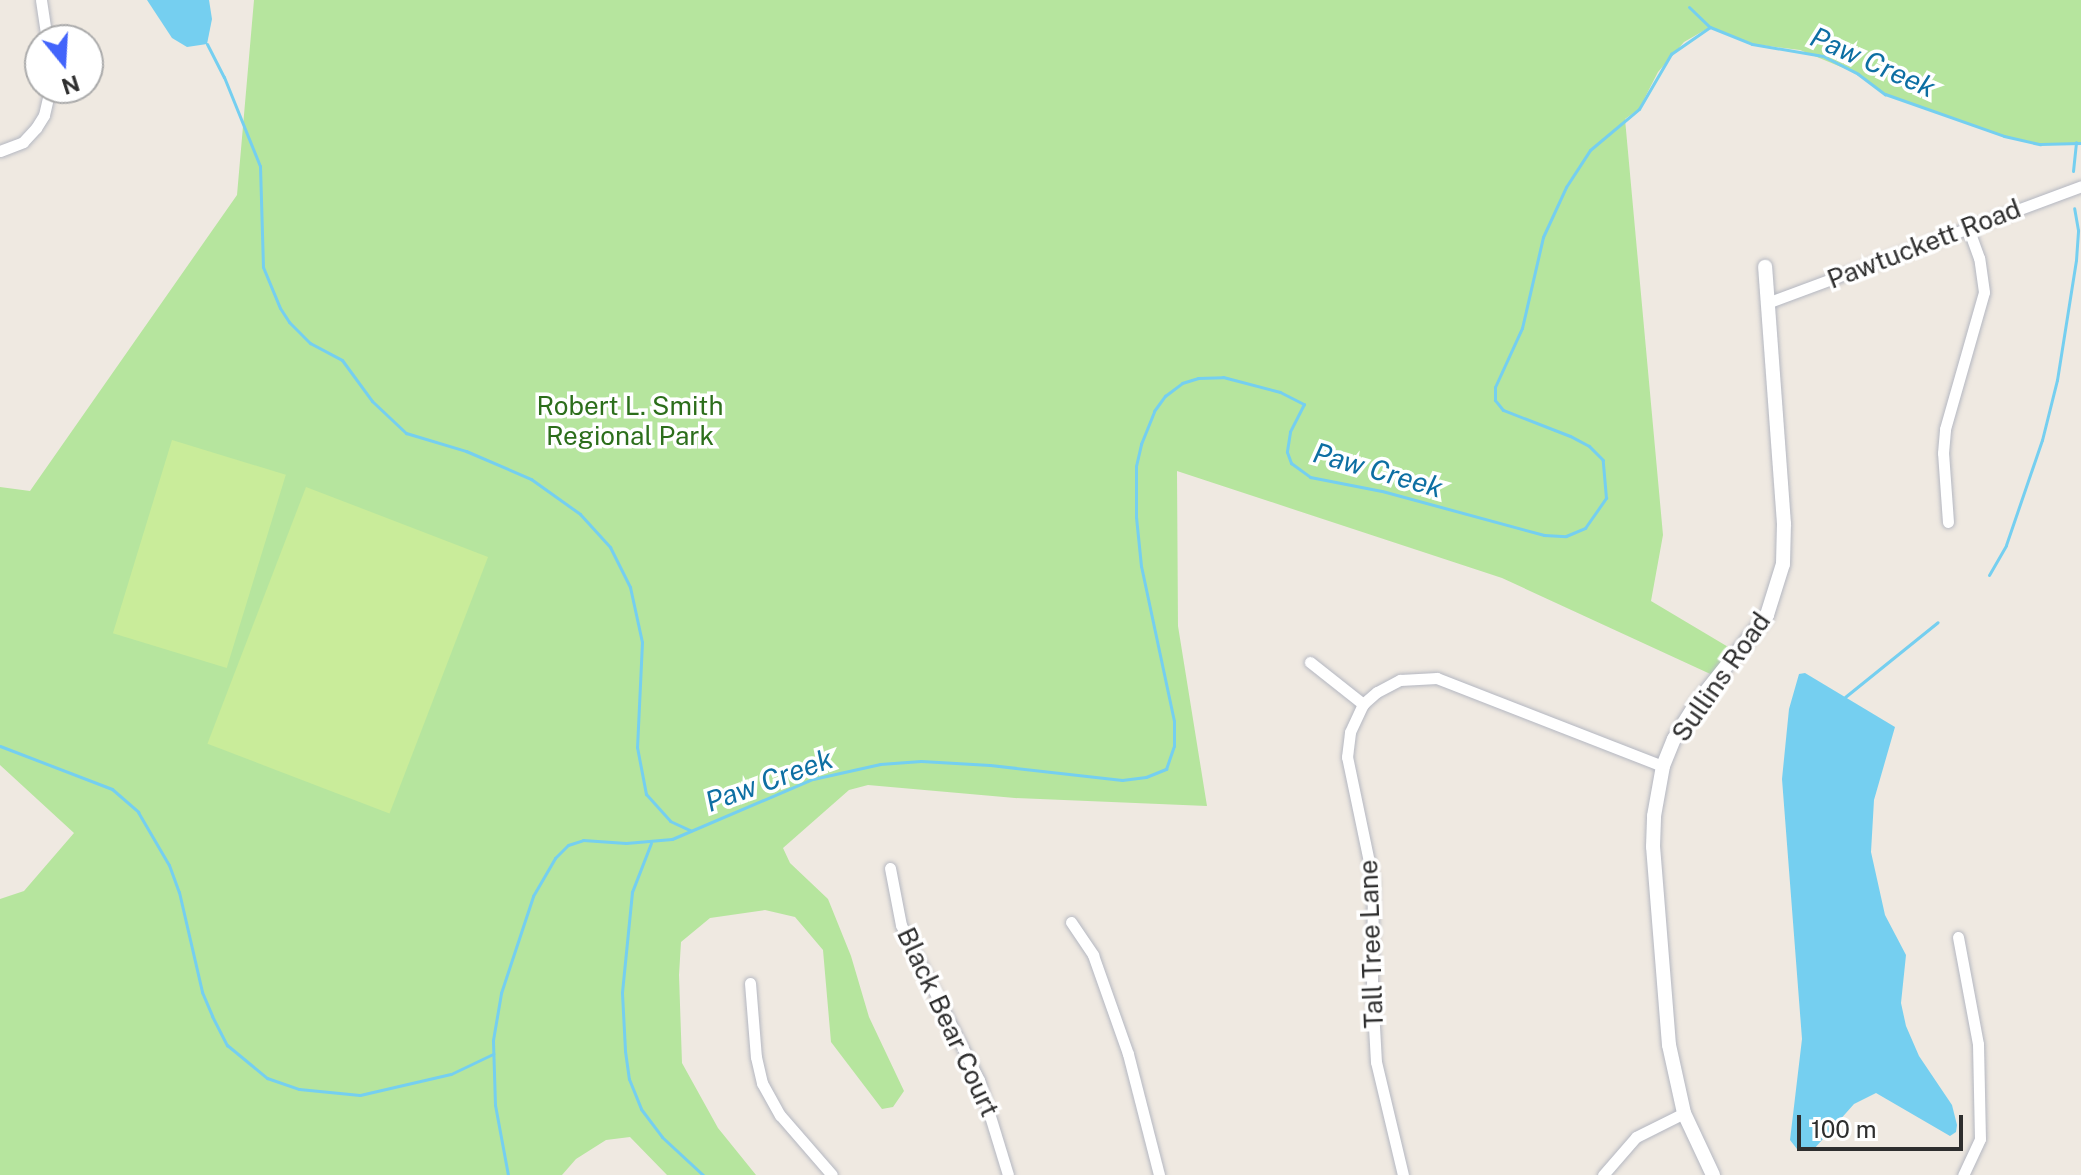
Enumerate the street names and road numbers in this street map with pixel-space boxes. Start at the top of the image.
street label: Pawtuckett Road [1823,193,2025,295]
street label: Sullins Road [1665,606,1777,748]
street label: Tall Tree Lane [1352,859,1390,1029]
street label: Black Bear Court [891,922,1005,1122]

